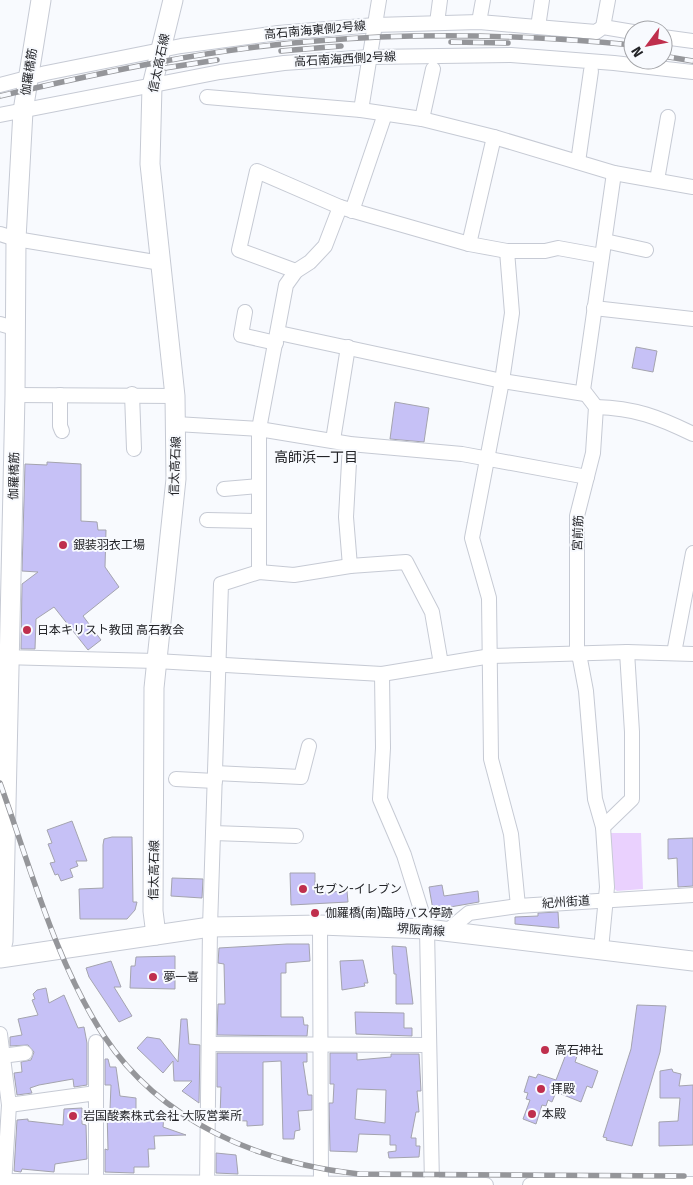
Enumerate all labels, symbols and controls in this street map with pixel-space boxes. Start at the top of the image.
street label: 高石南海東側2号線 [264,19,366,41]
north arrow [623,20,673,70]
street label: 信太高石線 [146,32,172,94]
text: N [628,43,647,60]
street label: 伽羅橋筋 [18,47,40,97]
street label: 高石南海西側2号線 [294,49,396,69]
street label: 信太高石線 [167,436,183,496]
district label: 高師浜一丁目 [274,449,358,466]
street label: 伽羅橋筋 [7,452,21,500]
street label: 宮前筋 [570,515,586,551]
place label: 銀装羽衣工場 [73,538,145,552]
marker: 銀装羽衣工場 [57,539,69,551]
place label: 日本キリスト教団 高石教会 [37,623,184,637]
marker: 日本キリスト教団 高石教会 [21,624,33,636]
street label: 信太高石線 [146,840,162,900]
place label: セブン-イレブン [313,882,402,896]
marker: セブン-イレブン [297,883,309,895]
street label: 紀州街道 [542,893,590,911]
place label: 伽羅橋(南)臨時バス停跡 [325,906,453,920]
marker: 伽羅橋(南)臨時バス停跡 [309,907,321,919]
street label: 堺阪南線 [397,921,445,939]
place label: 夢一喜 [163,970,199,984]
marker: 夢一喜 [147,971,159,983]
place label: 高石神社 [555,1043,603,1057]
marker: 高石神社 [539,1044,551,1056]
place label: 拝殿 [551,1082,575,1096]
marker: 拝殿 [535,1083,547,1095]
place label: 本殿 [542,1107,566,1121]
marker: 本殿 [526,1108,538,1120]
place label: 岩国酸素株式会社 大阪営業所 [83,1109,242,1123]
marker: 岩国酸素株式会社 大阪営業所 [67,1110,79,1122]

